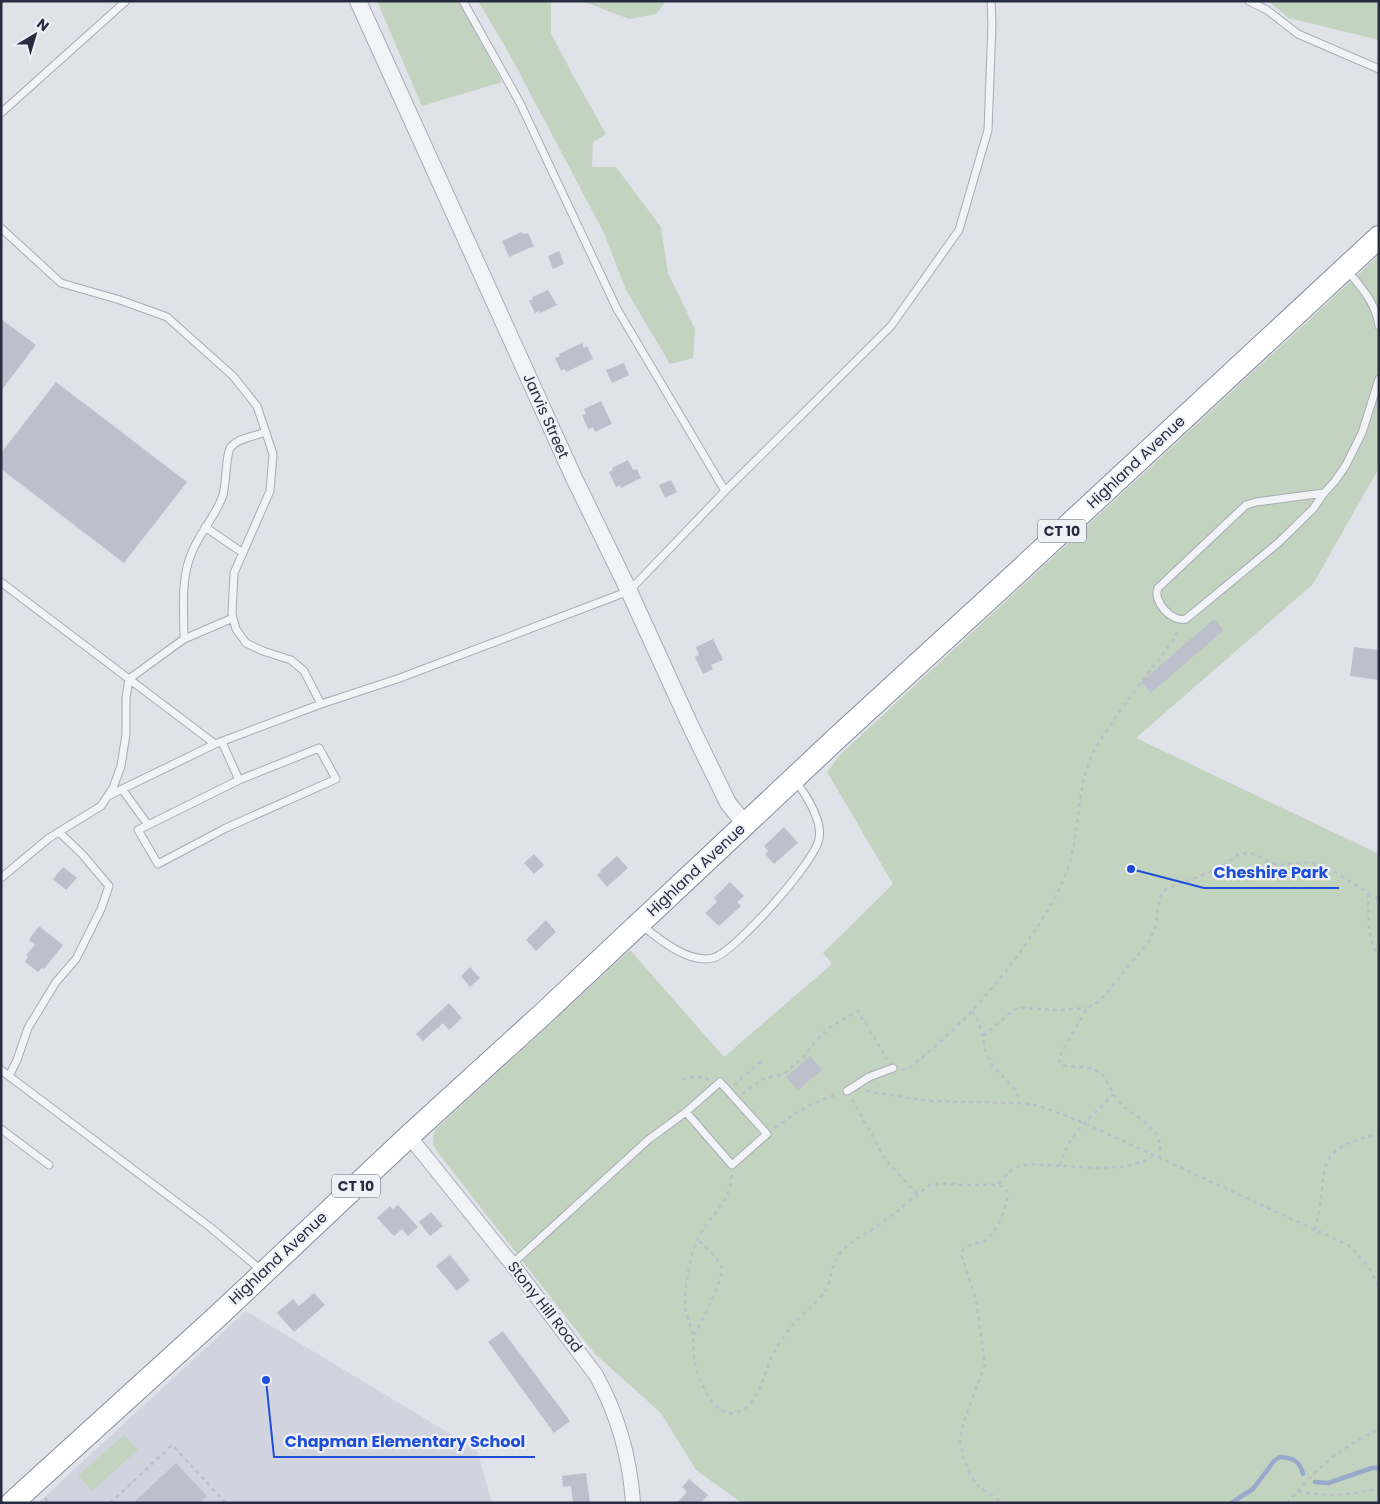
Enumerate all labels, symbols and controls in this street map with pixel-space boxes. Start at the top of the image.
north arrow [10,10,60,60]
text: N [33,14,53,36]
street label: Jarvis Street [518,370,575,462]
street label: Highland Avenue [1082,410,1190,513]
road number: CT 10 [1038,520,1086,542]
street label: Highland Avenue [642,818,750,921]
callout: Cheshire Park [1204,857,1339,888]
text: Cheshire Park [1214,861,1329,884]
road number: CT 10 [332,1174,380,1198]
street label: Highland Avenue [224,1206,332,1309]
street label: Stony Hill Road [503,1257,588,1357]
callout: Chapman Elementary School [274,1426,535,1457]
text: Chapman Elementary School [285,1430,525,1453]

